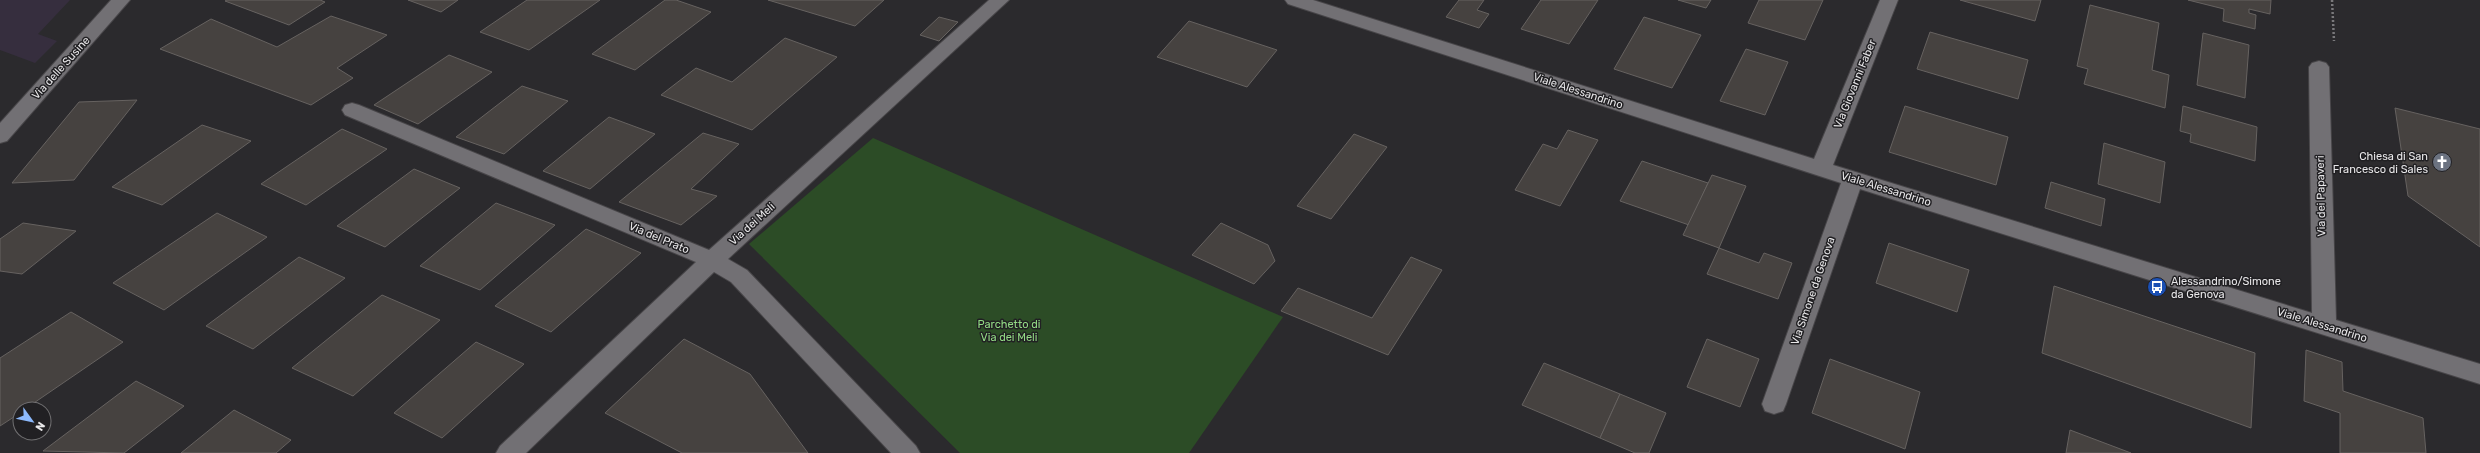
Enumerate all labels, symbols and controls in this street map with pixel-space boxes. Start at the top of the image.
street label: Via delle Susine [29,34,93,102]
street label: Via Giovanni Faber [1831,37,1879,130]
street label: Viale Alessandrino [1531,70,1625,112]
place label: Chiesa di San Francesco di Sales [2333,150,2428,176]
church icon: Chiesa di San Francesco di Sales [2431,151,2453,173]
street label: Via dei Papaveri [2314,155,2328,237]
street label: Viale Alessandrino [1839,169,1933,209]
street label: Via dei Meli [727,200,777,248]
street label: Via del Prato [627,219,691,257]
street label: Via Simone da Genova [1788,235,1838,347]
place label: Alessandrino/Simone da Genova [2171,275,2281,301]
bus stop icon: Alessandrino/Simone da Genova [2146,276,2168,298]
street label: Viale Alessandrino [2275,305,2369,345]
park label: Parchetto di Via dei Meli [978,318,1040,344]
north arrow [12,401,52,441]
text: N [32,419,48,433]

